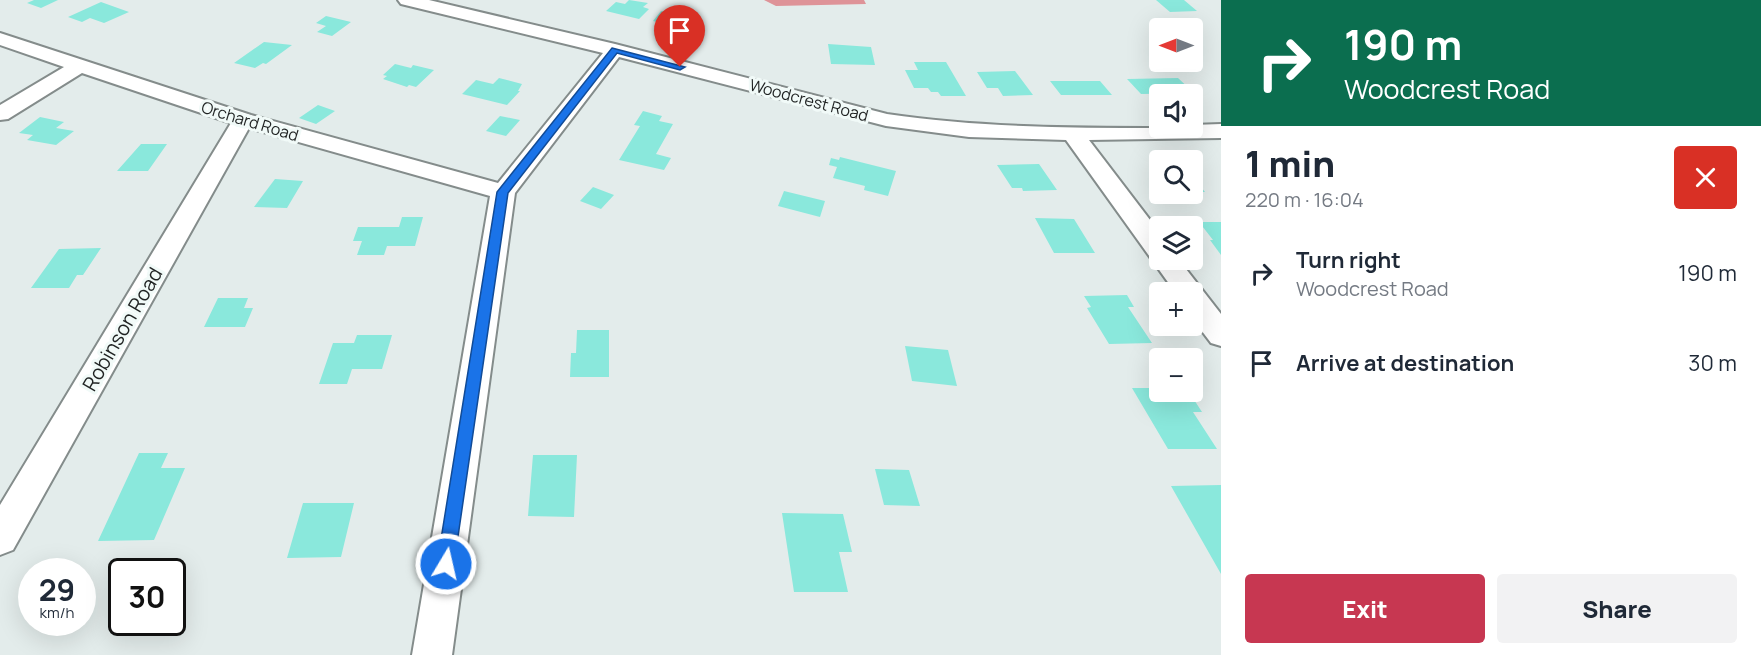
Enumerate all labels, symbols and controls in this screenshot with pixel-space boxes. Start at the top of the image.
pin [654,5,705,67]
icon: arrive [663,14,696,47]
text: 190 m [1344,15,1462,73]
north arrow [1149,18,1203,72]
map controls [1149,18,1203,402]
icon: right [1245,24,1323,102]
text: Woodcrest Road [1344,70,1550,107]
street label: Woodcrest Road [747,74,871,126]
button: sound [1149,84,1203,138]
street label: Orchard Road [199,96,301,146]
text: 1 min [1245,139,1335,188]
button: close [1674,146,1737,209]
button: search [1149,150,1203,204]
text: 220 m · 16:04 [1245,186,1364,213]
button: layers [1149,216,1203,270]
text: Turn right [1296,245,1401,275]
icon: right [1245,257,1278,290]
text: 190 m [1678,258,1737,288]
street label: Robinson Road [76,262,168,396]
text: Woodcrest Road [1296,275,1449,302]
button: + [1149,282,1203,336]
icon: arrive [1245,347,1278,380]
button: − [1149,348,1203,402]
text: Arrive at destination [1296,348,1514,378]
text: 30 m [1688,348,1737,378]
position arrow [414,532,478,596]
speed limit sign: 30 [108,558,186,636]
text: 29 [39,569,75,610]
button: Exit [1245,574,1485,643]
button: Share [1497,574,1737,643]
text: km/h [40,602,74,623]

